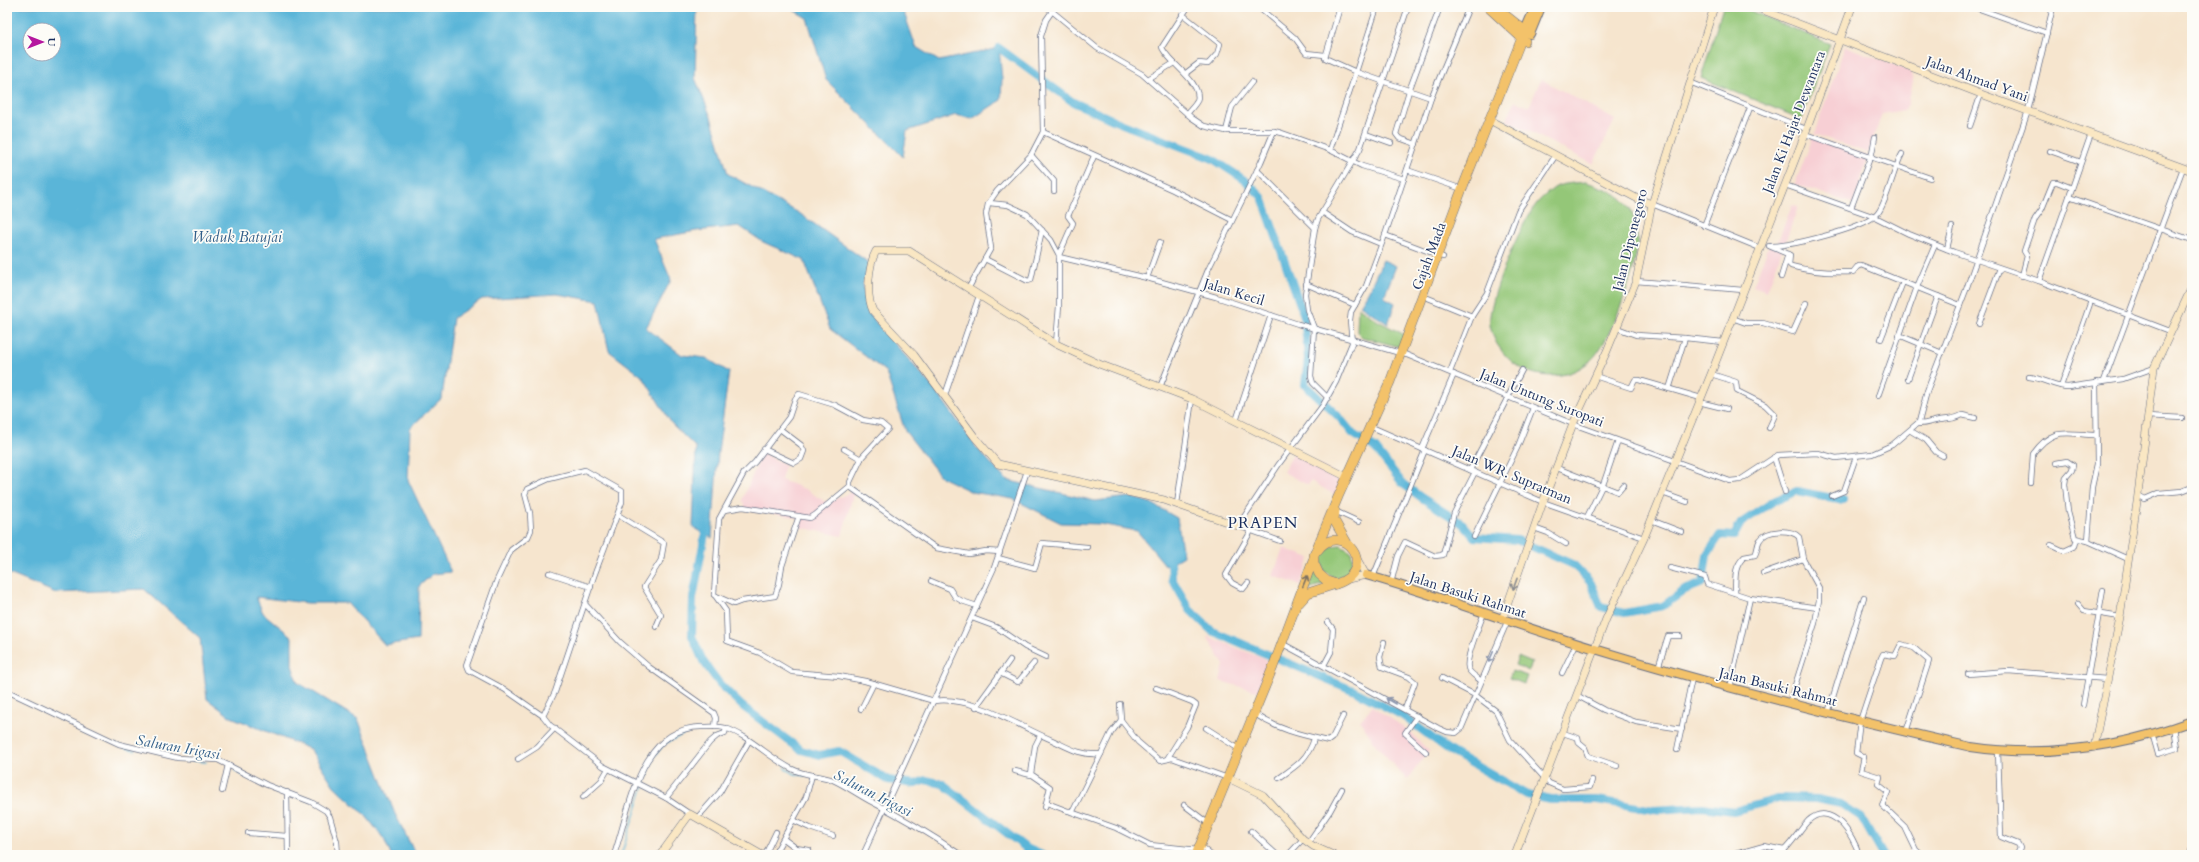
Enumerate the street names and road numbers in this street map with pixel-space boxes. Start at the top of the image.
street label: Jalan Ki Hajar Dewantara [1757,48,1830,198]
street label: Jalan Ahmad Yani [1921,51,2031,106]
street label: Jalan Diponegoro [1608,186,1652,295]
street label: Gajah Mada [1407,219,1451,293]
street label: Jalan Kecil [1199,273,1267,310]
street label: Jalan Untung Suropati [1475,364,1607,432]
street label: Jalan WR. Supratman [1447,440,1575,509]
street label: Jalan Basuki Rahmat [1406,567,1529,623]
street label: Jalan Basuki Rahmat [1715,663,1840,711]

